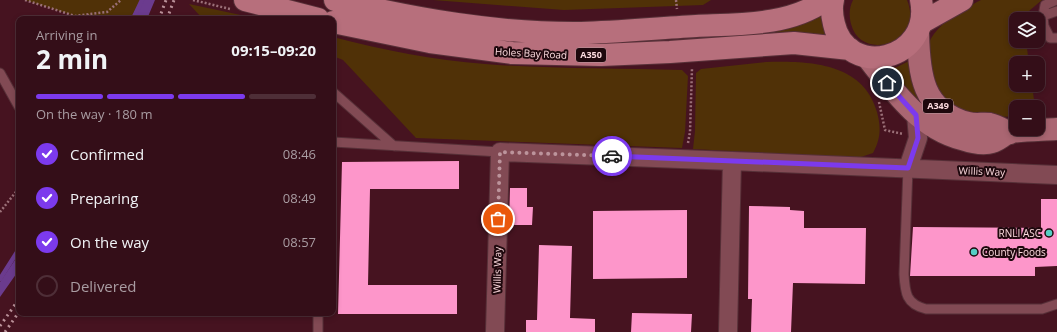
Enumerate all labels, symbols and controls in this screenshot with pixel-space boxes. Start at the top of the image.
map controls [1009,12,1045,136]
button: layers [1009,12,1045,48]
text: Arriving in [36,26,98,44]
text: 09:15–09:20 [231,40,316,60]
text: 2 min [36,41,108,77]
street label: Holes Bay Road [494,44,568,62]
road number: A350 [576,48,606,62]
button: + [1009,56,1045,92]
pin [870,66,904,100]
icon: home [876,72,898,94]
road number: A349 [923,99,953,113]
button: − [1009,100,1045,136]
text: On the way · 180 m [36,105,152,123]
courier [592,136,632,176]
icon: check [36,143,58,165]
text: Confirmed [70,144,144,164]
text: 08:46 [283,145,316,163]
icon: car [601,145,623,167]
street label: Willis Way [959,163,1006,179]
icon: check [36,187,58,209]
text: Preparing [70,188,138,208]
text: 08:49 [283,189,316,207]
pin [481,202,515,236]
icon: bag [487,208,509,230]
place label: RNLI ASC [999,226,1041,240]
marker: RNLI ASC [1044,228,1054,238]
icon: check [36,231,58,253]
text: On the way [70,232,149,252]
text: 08:57 [283,233,316,251]
place label: County Foods [982,245,1046,259]
street label: Willis Way [490,246,504,293]
marker: County Foods [969,247,979,257]
text: Delivered [70,276,137,296]

